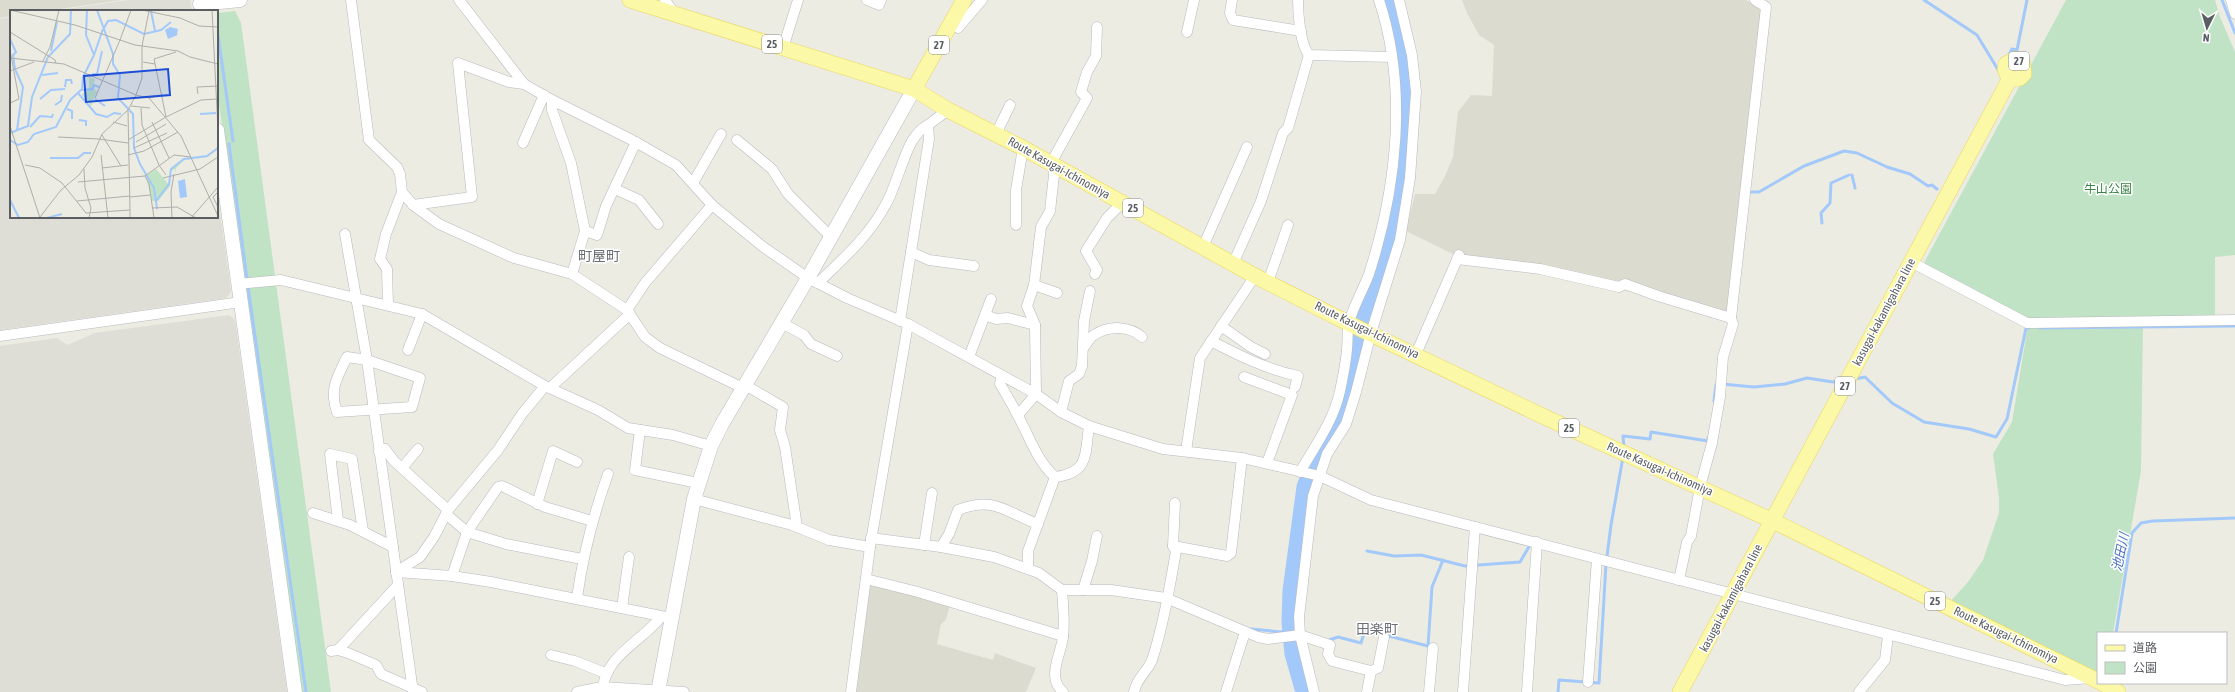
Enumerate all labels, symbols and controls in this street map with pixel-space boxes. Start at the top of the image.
north arrow [2187,8,2227,48]
inset map [10,10,218,218]
text: N [2202,32,2210,44]
road number: 25 [762,35,782,53]
road number: 27 [929,36,949,54]
road number: 27 [2009,52,2029,70]
street label: Route Kasugai-Ichinomiya [1005,134,1113,202]
park label: 牛山公園 [2084,182,2132,196]
road number: 25 [1123,199,1143,217]
district label: 町屋町 [578,248,620,264]
street label: kasugai-kakamigahara line [1850,256,1918,368]
street label: Route Kasugai-Ichinomiya [1312,299,1422,361]
road number: 27 [1835,377,1855,395]
road number: 25 [1559,419,1579,437]
street label: Route Kasugai-Ichinomiya [1605,439,1715,499]
water label: 池田川 [2109,530,2132,573]
street label: kasugai-kakamigahara line [1697,542,1765,654]
road number: 25 [1925,592,1945,610]
street label: Route Kasugai-Ichinomiya [1951,604,2061,666]
district label: 田楽町 [1356,621,1398,637]
legend [2097,632,2227,684]
text: 道路 [2133,641,2157,655]
text: 公園 [2133,661,2157,675]

